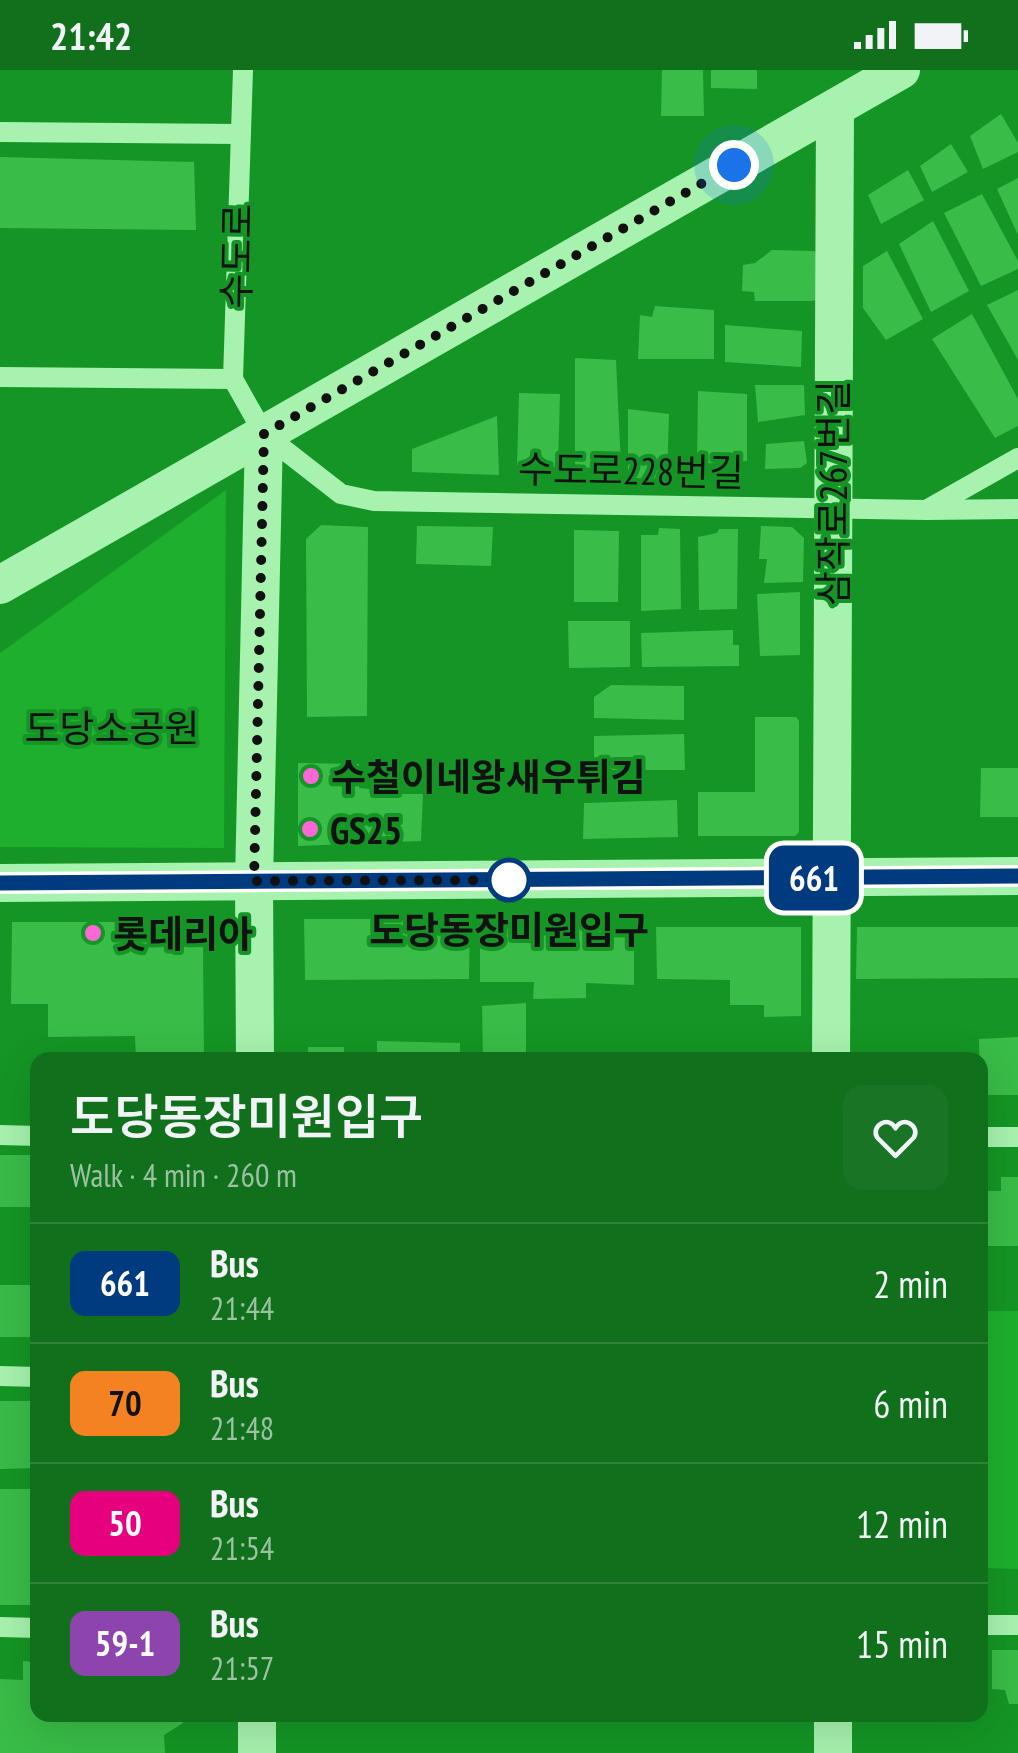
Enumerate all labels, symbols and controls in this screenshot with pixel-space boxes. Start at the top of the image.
text: 21:42 [50,11,132,60]
your location [709,140,759,190]
street label: 수도로 [211,203,261,309]
street label: 삼작로267번길 [808,380,857,606]
street label: 수도로228번길 [518,444,744,496]
park label: 도당소공원 [25,703,199,752]
place label: 수철이네왕새우튀김 [331,752,646,801]
marker: 수철이네왕새우튀김 [300,765,322,787]
place label: GS25 [330,805,402,854]
marker: GS25 [299,818,321,840]
line badge: 661 [756,846,872,910]
text: 661 [789,855,839,901]
marker: 도당동장미원입구 [488,859,530,901]
place label: 도당동장미원입구 [369,905,649,954]
place label: 롯데리아 [113,909,253,958]
marker: 롯데리아 [82,922,104,944]
text: 도당동장미원입구 [70,1085,423,1147]
button: heart [843,1085,948,1190]
text: Walk · 4 min · 260 m [70,1154,297,1196]
text: Bus [210,1238,259,1287]
text: 2 min [873,1259,948,1308]
text: 661 [100,1260,150,1306]
text: 21:44 [210,1287,274,1329]
text: Bus [210,1358,259,1407]
text: 6 min [873,1379,948,1428]
text: 70 [108,1380,142,1426]
text: 21:48 [210,1407,274,1449]
text: Bus [210,1478,259,1527]
text: 12 min [856,1499,948,1548]
text: 50 [108,1500,142,1546]
text: 21:54 [210,1527,274,1569]
text: Bus [210,1598,259,1647]
text: 15 min [856,1619,948,1668]
text: 59-1 [95,1620,155,1666]
text: 21:57 [210,1647,274,1689]

